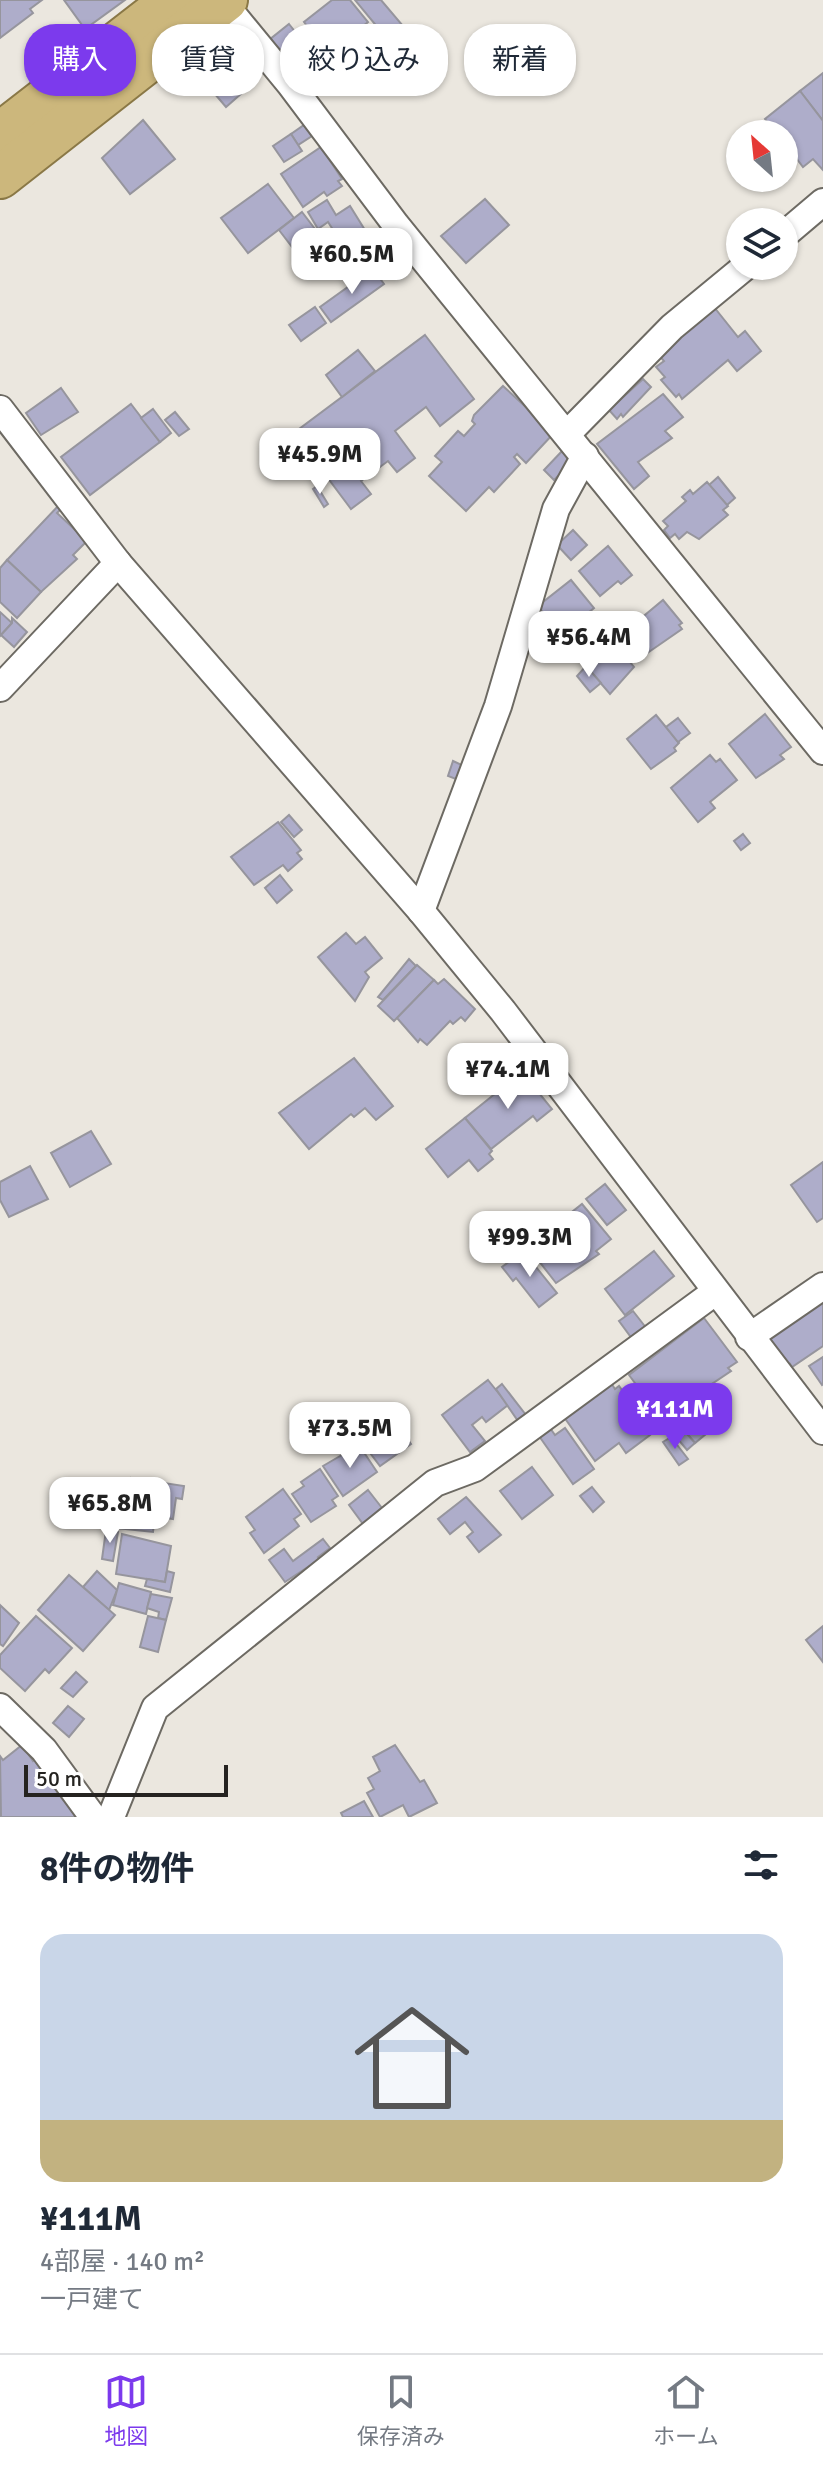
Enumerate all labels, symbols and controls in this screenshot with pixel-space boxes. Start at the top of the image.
chip: 購入 [24,24,136,96]
chip: 賃貸 [152,24,264,96]
chip: 絞り込み [280,24,448,96]
chip: 新着 [464,24,576,96]
north arrow [726,120,798,192]
map controls [726,120,798,280]
button: layers [726,208,798,280]
pin: ¥60.5M [287,228,417,296]
text: ¥60.5M [309,238,395,270]
pin: ¥45.9M [255,428,385,496]
text: ¥45.9M [277,438,363,470]
pin: ¥56.4M [524,611,654,679]
text: ¥56.4M [546,621,632,653]
pin: ¥74.1M [443,1043,573,1111]
text: ¥74.1M [465,1053,551,1085]
pin: ¥99.3M [465,1211,595,1279]
text: ¥99.3M [487,1221,573,1253]
pin: ¥111M [619,1383,731,1451]
text: ¥111M [636,1393,714,1425]
pin: ¥73.5M [285,1402,415,1470]
text: ¥73.5M [307,1412,393,1444]
pin: ¥65.8M [45,1477,175,1545]
text: ¥65.8M [67,1487,153,1519]
scale bar [24,1761,228,1797]
text: 50 m [36,1765,82,1792]
icon: filters [739,1843,783,1887]
text: 8件の物件 [40,1848,194,1890]
icon: home [340,1986,484,2130]
text: ¥111M [40,2198,142,2240]
text: 4部屋 · 140 m² [40,2246,205,2278]
text: 一戸建て [40,2284,144,2316]
tab: 地図 [104,2370,148,2450]
tab: 保存済み [357,2370,445,2450]
tab: ホーム [653,2370,719,2450]

